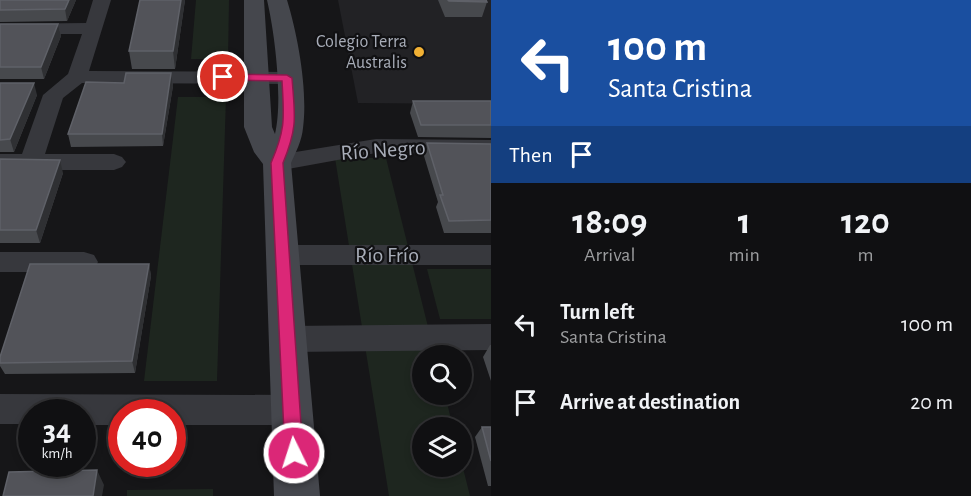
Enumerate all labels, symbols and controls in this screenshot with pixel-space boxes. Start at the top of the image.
icon: left [509,24,587,102]
text: 100 m [608,26,707,68]
place label: Colegio Terra Australis [316,33,407,72]
marker: Colegio Terra Australis [412,45,426,59]
pin [197,51,248,102]
icon: arrive [206,60,239,93]
text: Santa Cristina [608,75,752,102]
street label: Río Negro [340,136,426,164]
icon: arrive [565,138,598,171]
text: Then [509,144,553,166]
text: 18:09 [572,204,647,240]
text: 1 [738,204,751,240]
text: 120 [841,204,890,240]
street label: Río Frío [355,244,419,266]
text: Arrival [584,245,636,265]
text: min [729,245,760,265]
text: m [857,245,873,265]
text: Turn left [560,301,634,323]
icon: left [509,308,542,341]
text: 100 m [901,313,953,335]
text: Santa Cristina [560,327,667,347]
map controls [412,345,472,477]
button: search [412,345,472,405]
icon: arrive [509,386,542,419]
text: Arrive at destination [560,391,740,413]
text: 20 m [910,391,953,413]
speed limit sign: 40 [108,399,186,477]
text: 34 [43,416,71,446]
button: layers [412,417,472,477]
position arrow [262,421,326,485]
text: km/h [42,446,72,461]

